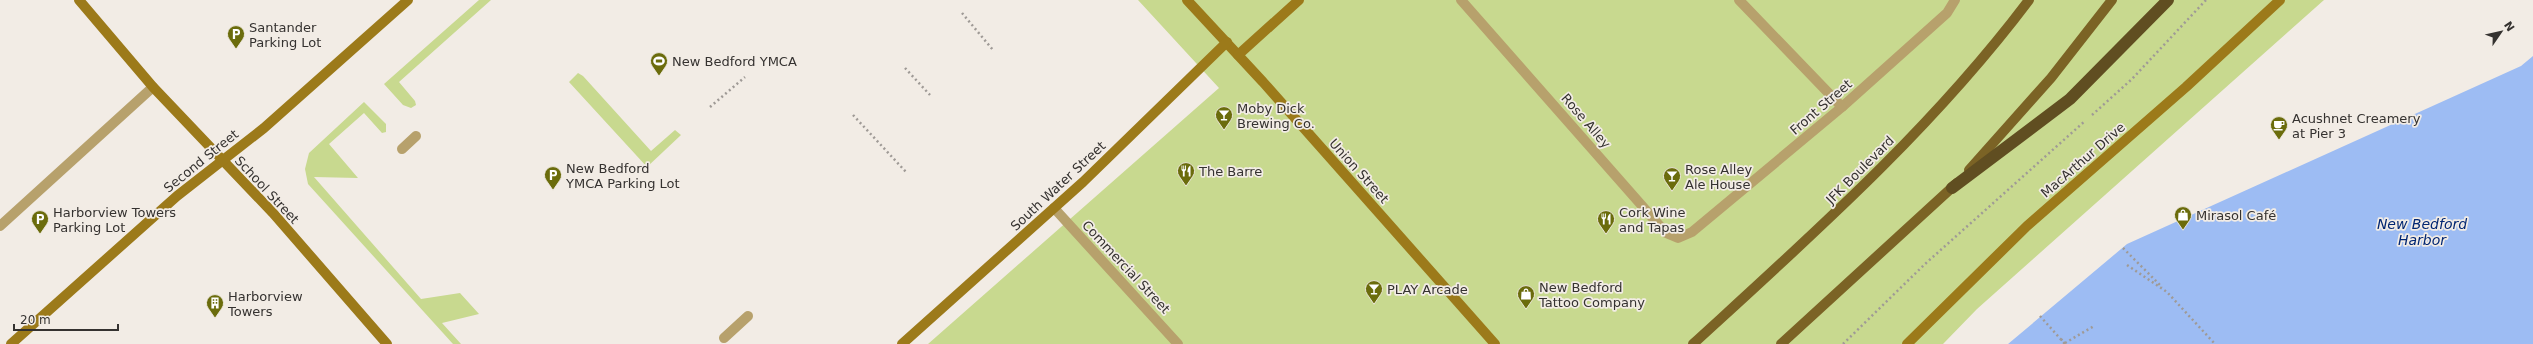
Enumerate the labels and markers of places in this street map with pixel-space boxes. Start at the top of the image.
place label: Santander Parking Lot [249,20,321,50]
parking icon: Santander Parking Lot [226,24,246,49]
sports icon: New Bedford YMCA [649,51,669,76]
place label: New Bedford YMCA [672,54,797,69]
place label: Moby Dick Brewing Co. [1237,101,1315,131]
bar icon: Moby Dick Brewing Co. [1214,105,1234,130]
place label: Acushnet Creamery at Pier 3 [2292,111,2421,141]
cafe icon: Acushnet Creamery at Pier 3 [2269,115,2289,140]
place label: New Bedford YMCA Parking Lot [565,161,680,191]
restaurant icon: The Barre [1176,161,1196,186]
place label: Rose Alley Ale House [1685,162,1752,192]
place label: The Barre [1198,164,1262,179]
parking icon: New Bedford YMCA Parking Lot [543,165,563,190]
bar icon: Rose Alley Ale House [1662,166,1682,191]
place label: Harborview Towers Parking Lot [53,205,176,235]
place label: Cork Wine and Tapas [1619,205,1685,235]
shop icon: Mirasol Café [2173,205,2193,230]
place label: Mirasol Café [2196,208,2276,223]
parking icon: Harborview Towers Parking Lot [30,209,50,234]
restaurant icon: Cork Wine and Tapas [1596,209,1616,234]
bar icon: PLAY Arcade [1364,279,1384,304]
place label: New Bedford Tattoo Company [1538,280,1645,310]
place label: PLAY Arcade [1387,282,1468,297]
shop icon: New Bedford Tattoo Company [1516,284,1536,309]
place label: Harborview Towers [227,289,303,319]
building icon: Harborview Towers [205,293,225,318]

